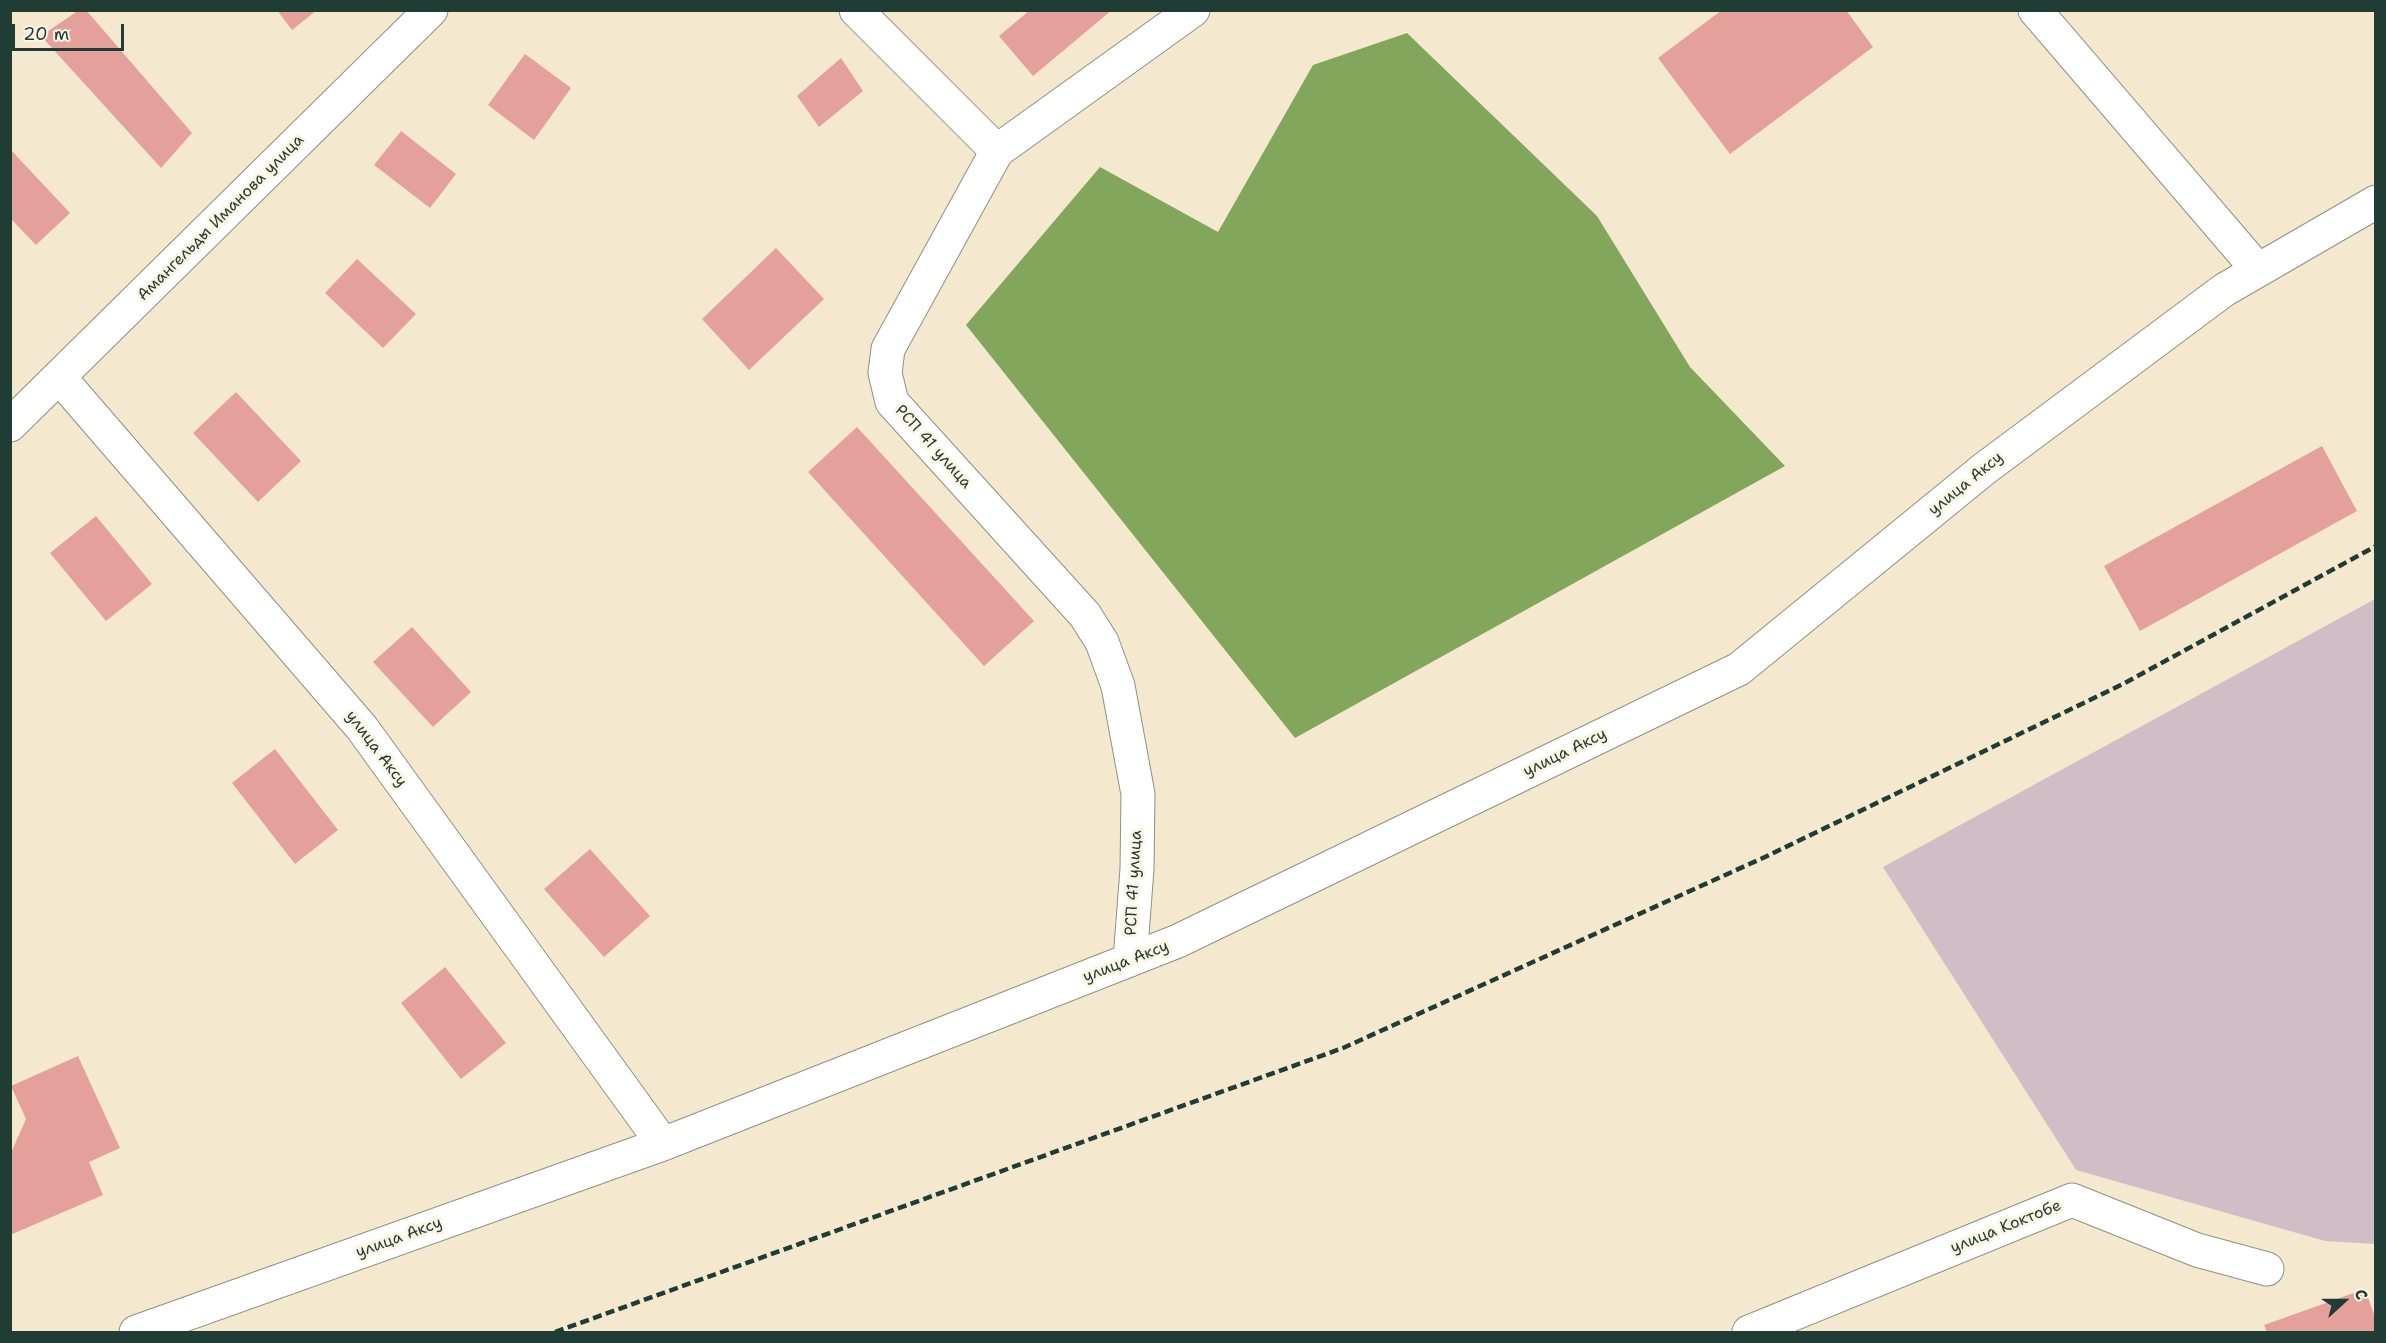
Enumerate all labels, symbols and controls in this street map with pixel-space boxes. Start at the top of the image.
scale bar [15,12,128,50]
text: 20 m [23,22,69,46]
street label: Амангельды Иманова улица [134,131,308,305]
street label: РСП 41 улица [890,401,976,493]
street label: улица Аксу [1925,448,2007,520]
street label: улица Аксу [341,707,411,791]
street label: улица Аксу [1520,725,1610,781]
street label: РСП 41 улица [1122,830,1146,936]
street label: улица Аксу [1080,937,1172,987]
street label: улица Коктобе [1948,1196,2064,1258]
street label: улица Аксу [353,1214,445,1262]
north arrow [2314,1271,2374,1331]
text: С [2350,1286,2373,1303]

